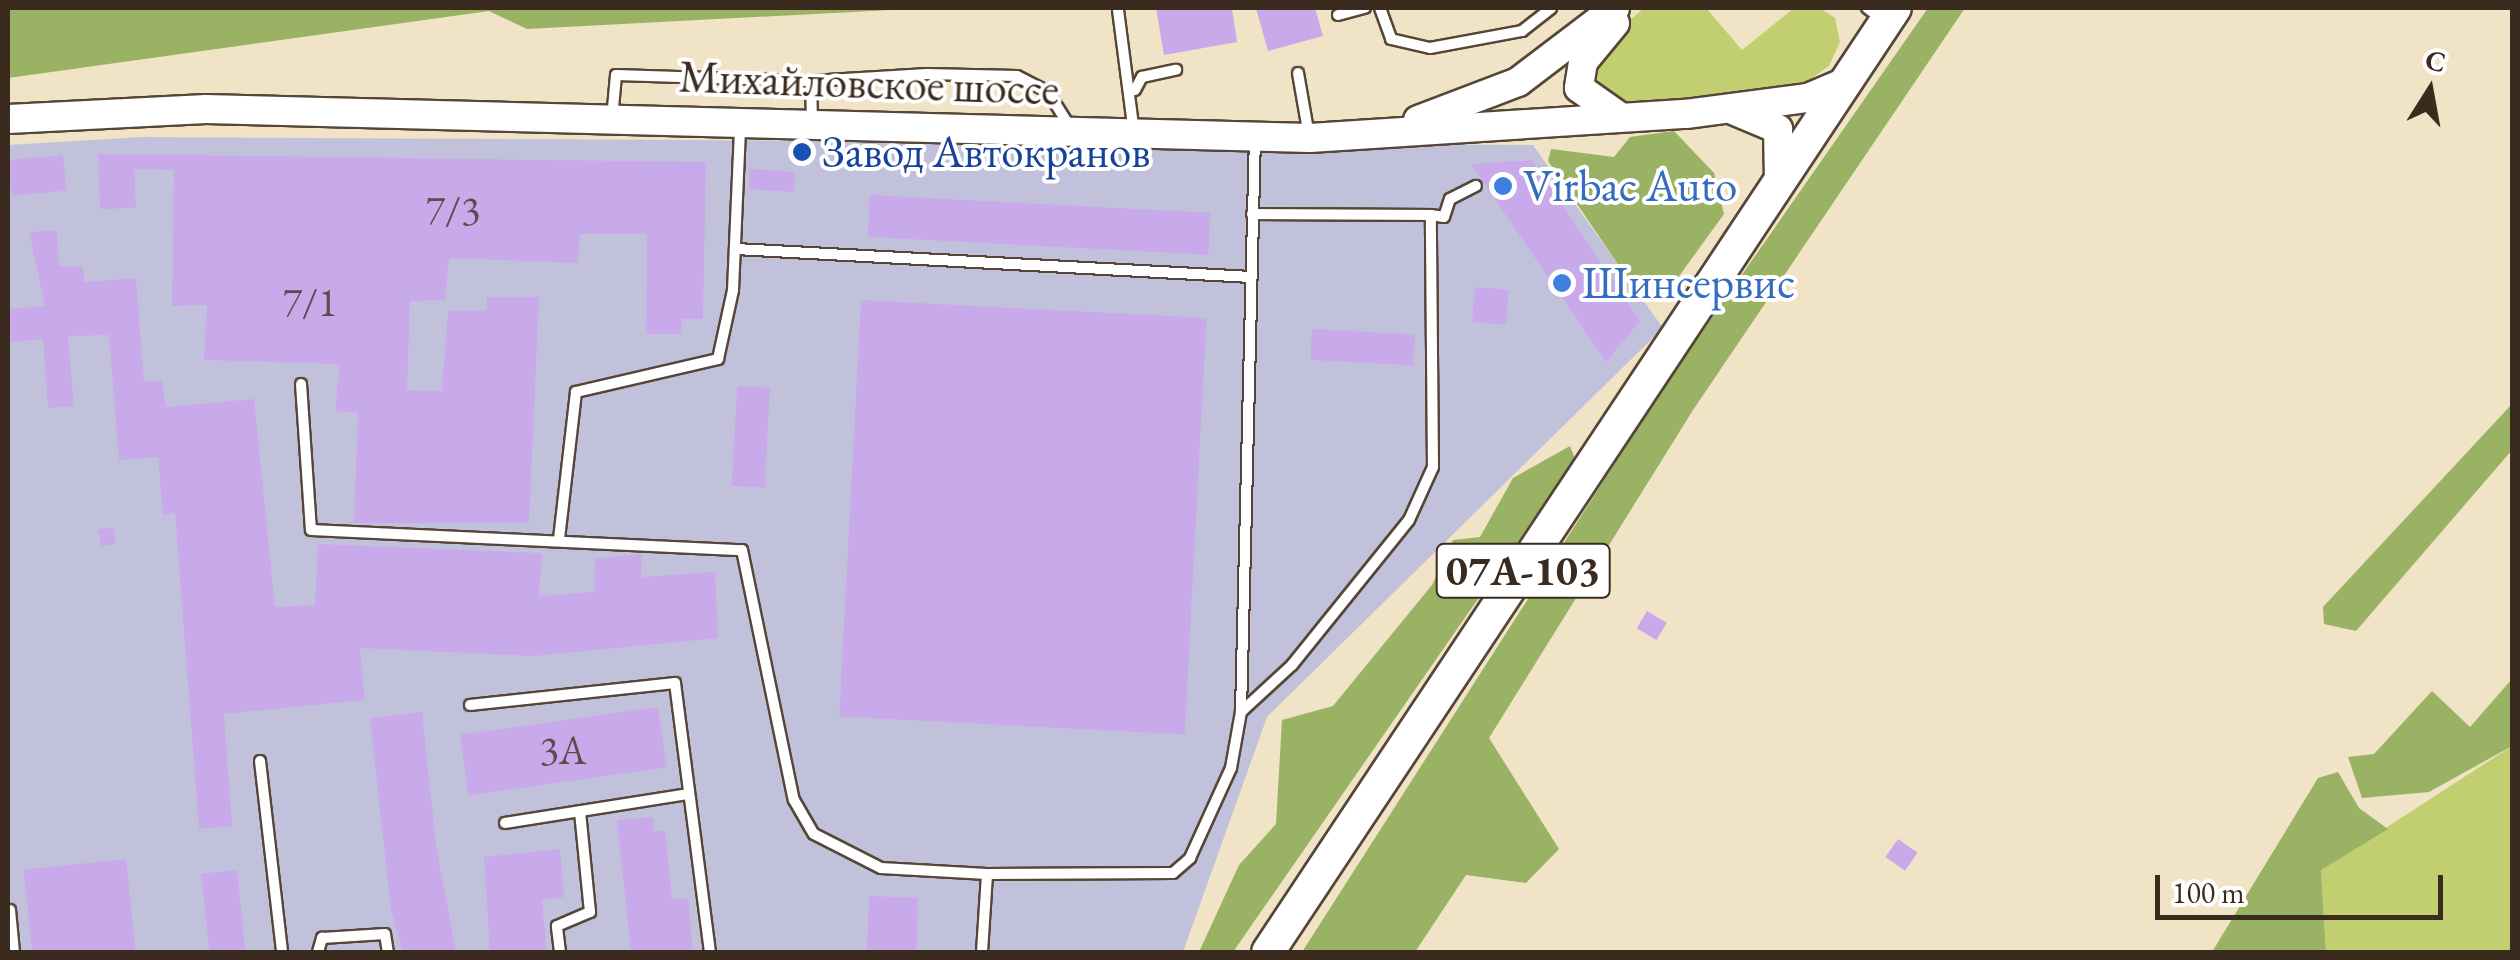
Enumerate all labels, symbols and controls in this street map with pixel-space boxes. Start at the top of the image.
north arrow [2380,40,2480,140]
text: С [2423,41,2449,80]
street label: Михайловское шоссе [678,49,1060,117]
place label: Завод Автокранов [822,125,1150,179]
marker: Завод Автокранов [791,141,813,163]
place label: Virbac Auto [1523,159,1737,213]
marker: Virbac Auto [1492,175,1514,197]
house number: 7/3 [426,186,480,234]
place label: Шинсервис [1582,256,1795,310]
marker: Шинсервис [1551,272,1573,294]
house number: 7/1 [283,278,337,326]
road number: 07А-103 [1436,534,1610,608]
house number: 3А [540,726,586,774]
scale bar [2160,855,2448,917]
text: 100 m [2172,873,2245,912]

